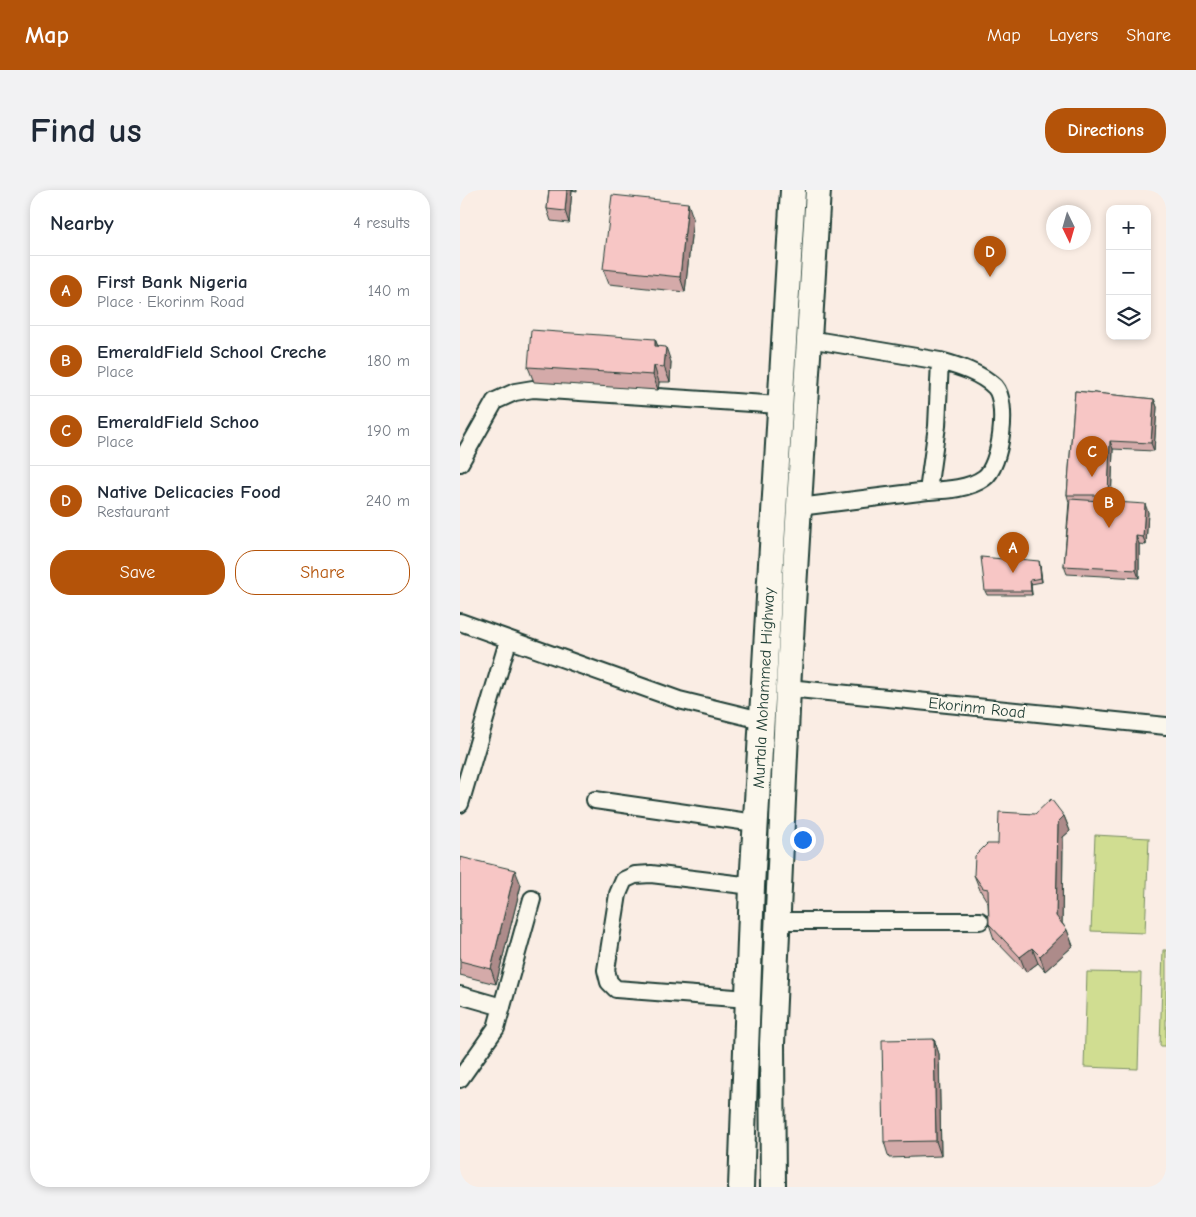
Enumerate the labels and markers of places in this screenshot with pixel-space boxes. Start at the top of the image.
pin: D [974,236,1006,277]
pin: C [1076,436,1108,477]
pin: B [1093,487,1125,528]
pin: A [997,532,1029,573]

